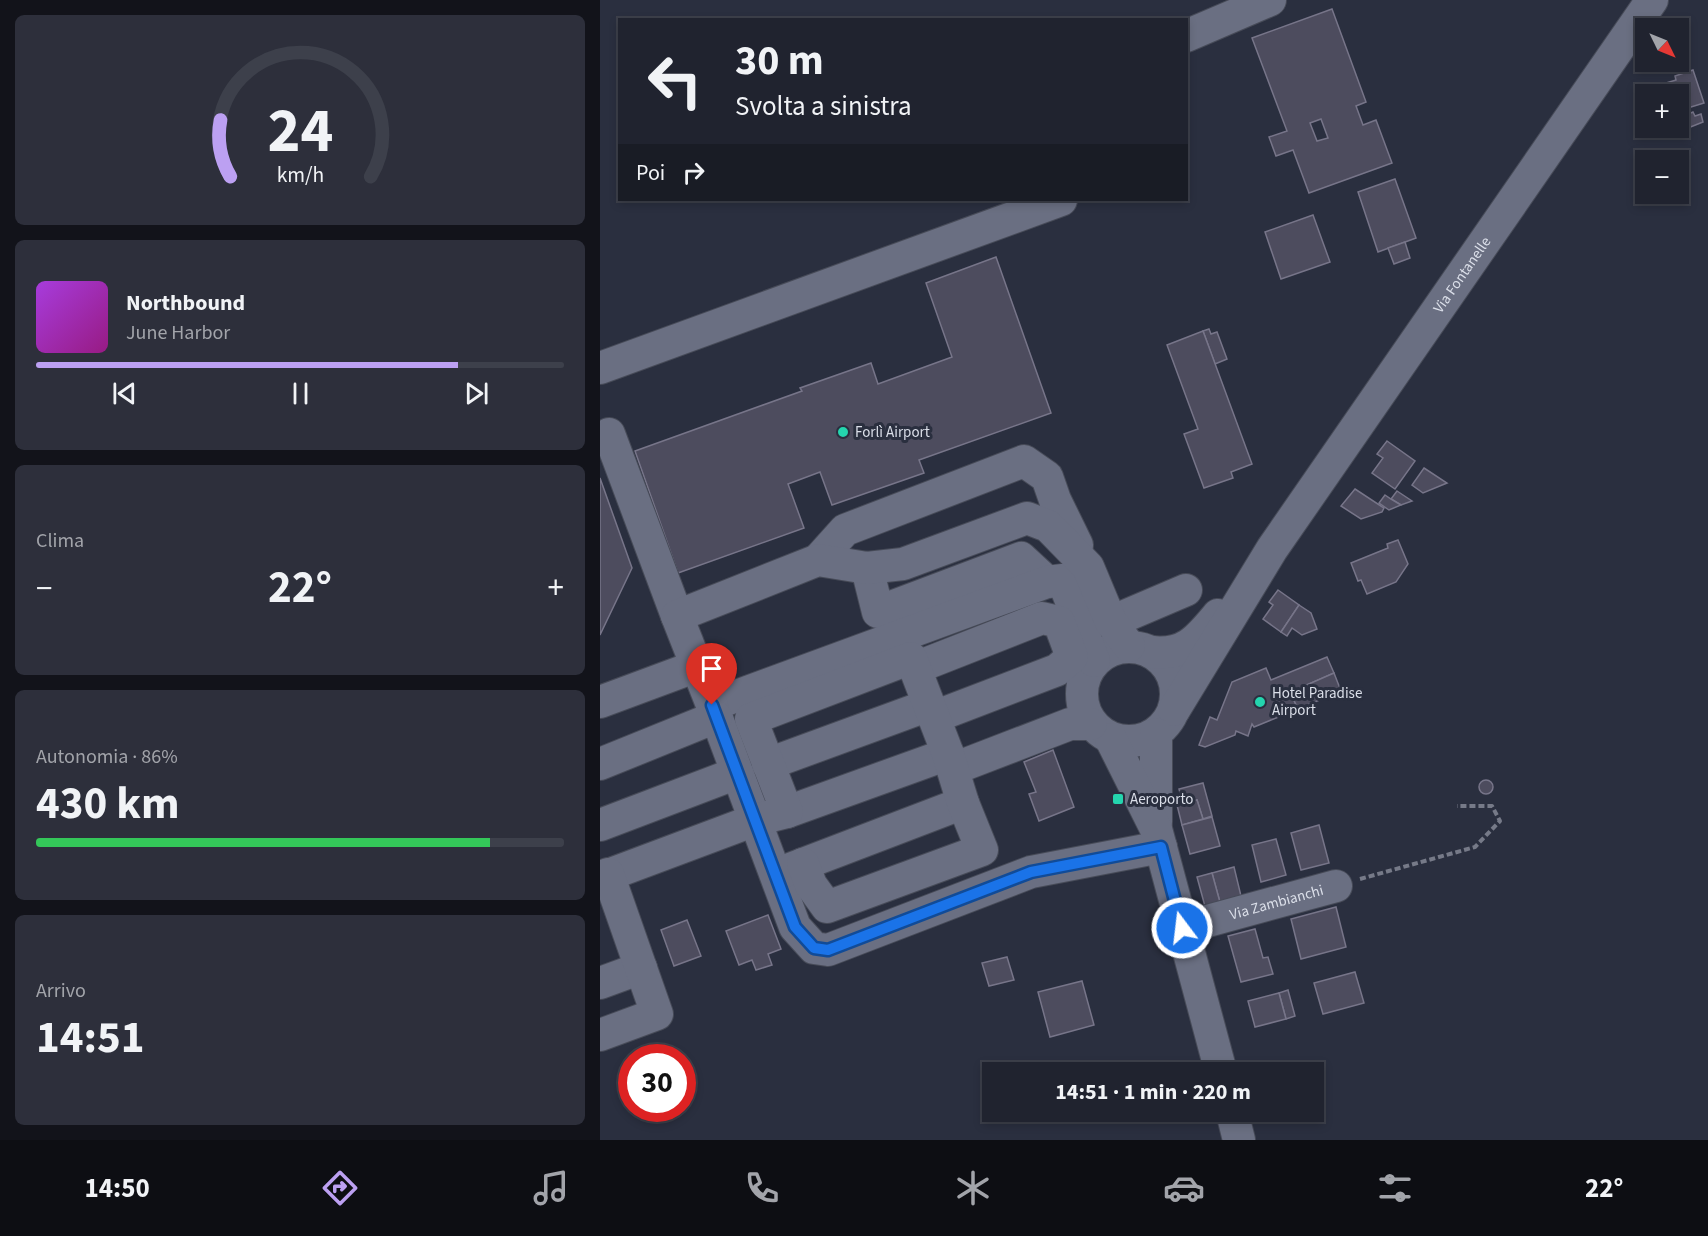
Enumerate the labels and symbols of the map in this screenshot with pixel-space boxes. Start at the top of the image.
north arrow [1635,18,1689,72]
street label: Via Fontanelle [1428,233,1496,317]
place label: Forlì Airport [855,422,930,443]
marker: Forlì Airport [836,425,850,439]
pin [686,643,737,705]
place label: Hotel Paradise Airport [1272,683,1362,721]
marker: Hotel Paradise Airport [1253,695,1267,709]
place label: Aeroporto [1130,789,1193,810]
marker: Aeroporto [1111,792,1125,806]
street label: Via Zambianchi [1227,880,1326,926]
position arrow [1150,896,1214,960]
speed limit sign: 30 [618,1044,696,1122]

